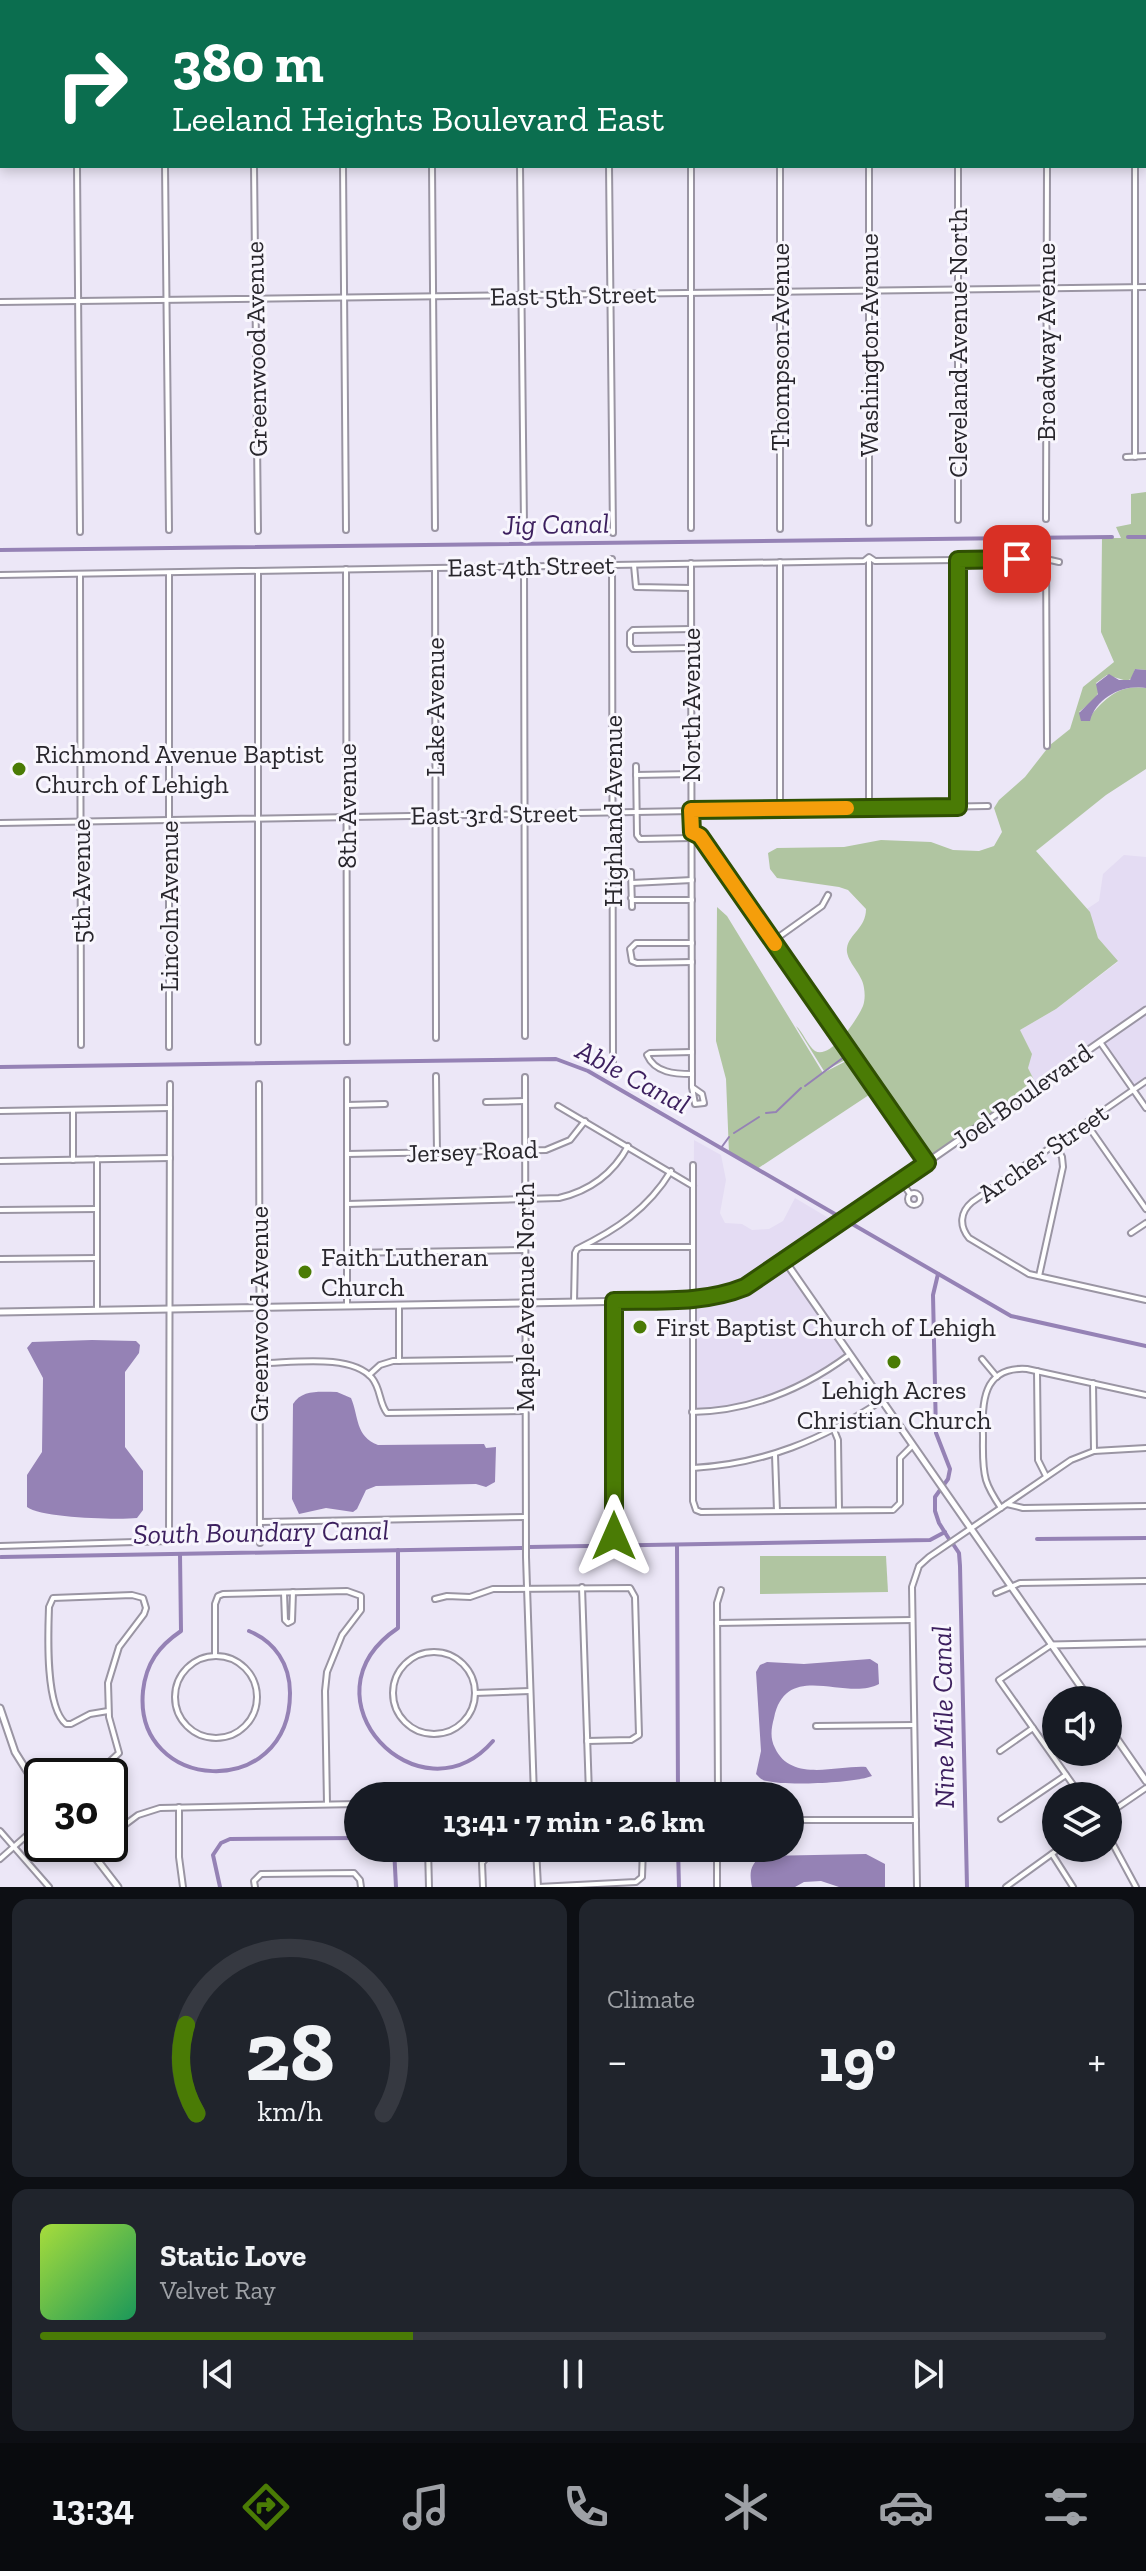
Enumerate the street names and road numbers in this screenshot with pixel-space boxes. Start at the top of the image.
street label: Cleveland Avenue North [942,208,974,478]
street label: Washington Avenue [853,233,885,457]
street label: Greenwood Avenue [238,241,274,457]
street label: Thompson Avenue [764,243,796,451]
street label: Broadway Avenue [1030,243,1062,441]
street label: East 5th Street [490,278,657,312]
street label: East 4th Street [447,549,615,583]
street label: North Avenue [675,628,707,782]
street label: Lake Avenue [419,637,451,777]
street label: Highland Avenue [597,715,629,907]
street label: 8th Avenue [331,743,363,869]
street label: East 3rd Street [410,797,578,831]
street label: 5th Avenue [65,819,97,943]
street label: Lincoln Avenue [153,820,185,992]
street label: Joel Boulevard [946,1036,1098,1156]
street label: Archer Street [972,1096,1115,1210]
street label: Jersey Road [406,1133,538,1169]
street label: Maple Avenue North [509,1182,541,1412]
street label: Greenwood Avenue [243,1206,275,1422]

